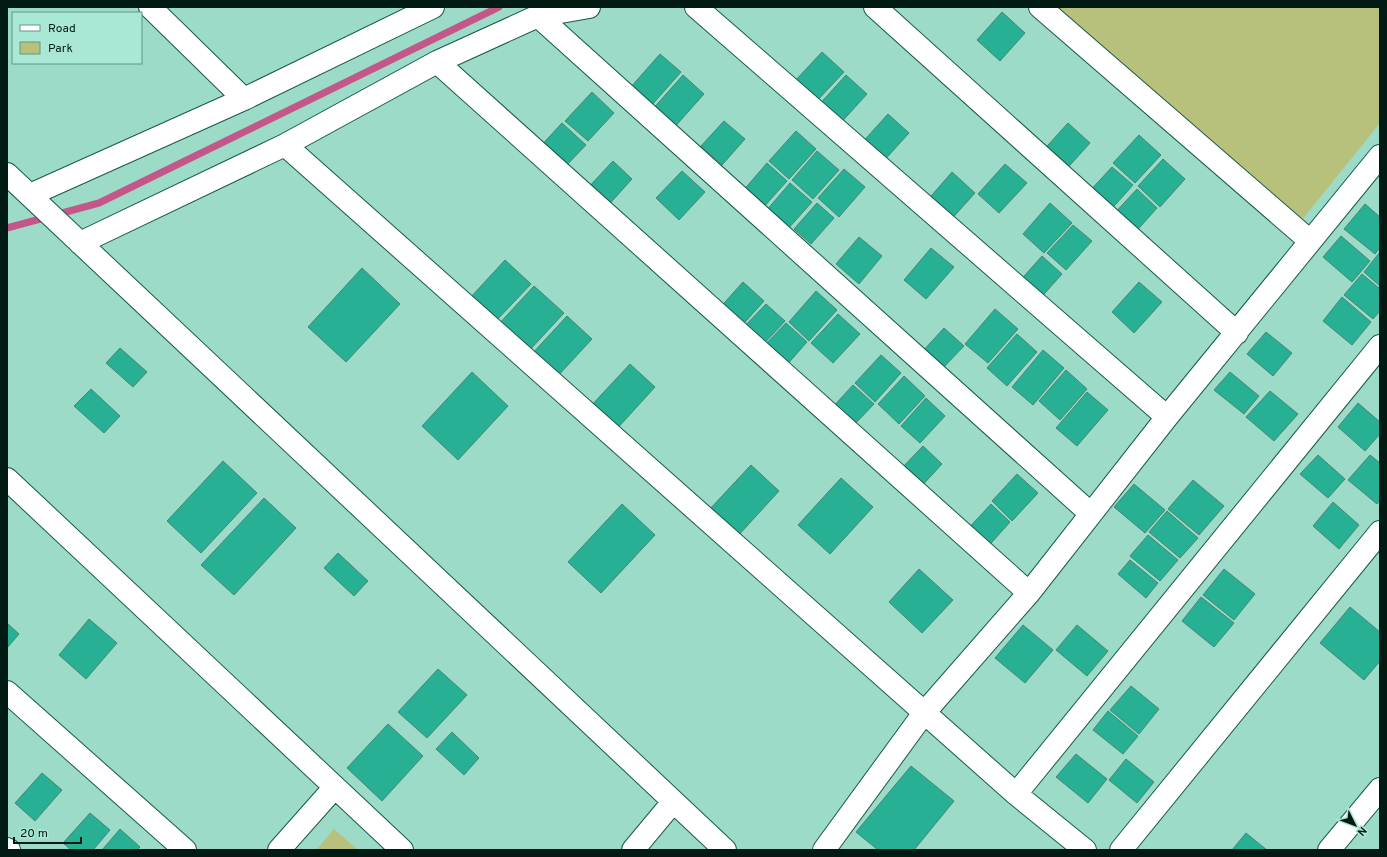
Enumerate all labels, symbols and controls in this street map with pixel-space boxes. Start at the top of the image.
legend [12,12,142,64]
text: Road [48,21,76,37]
text: Park [48,41,73,57]
north arrow [1335,805,1375,845]
scale bar [14,819,81,845]
text: N [1354,823,1370,839]
text: 20 m [20,826,48,842]

